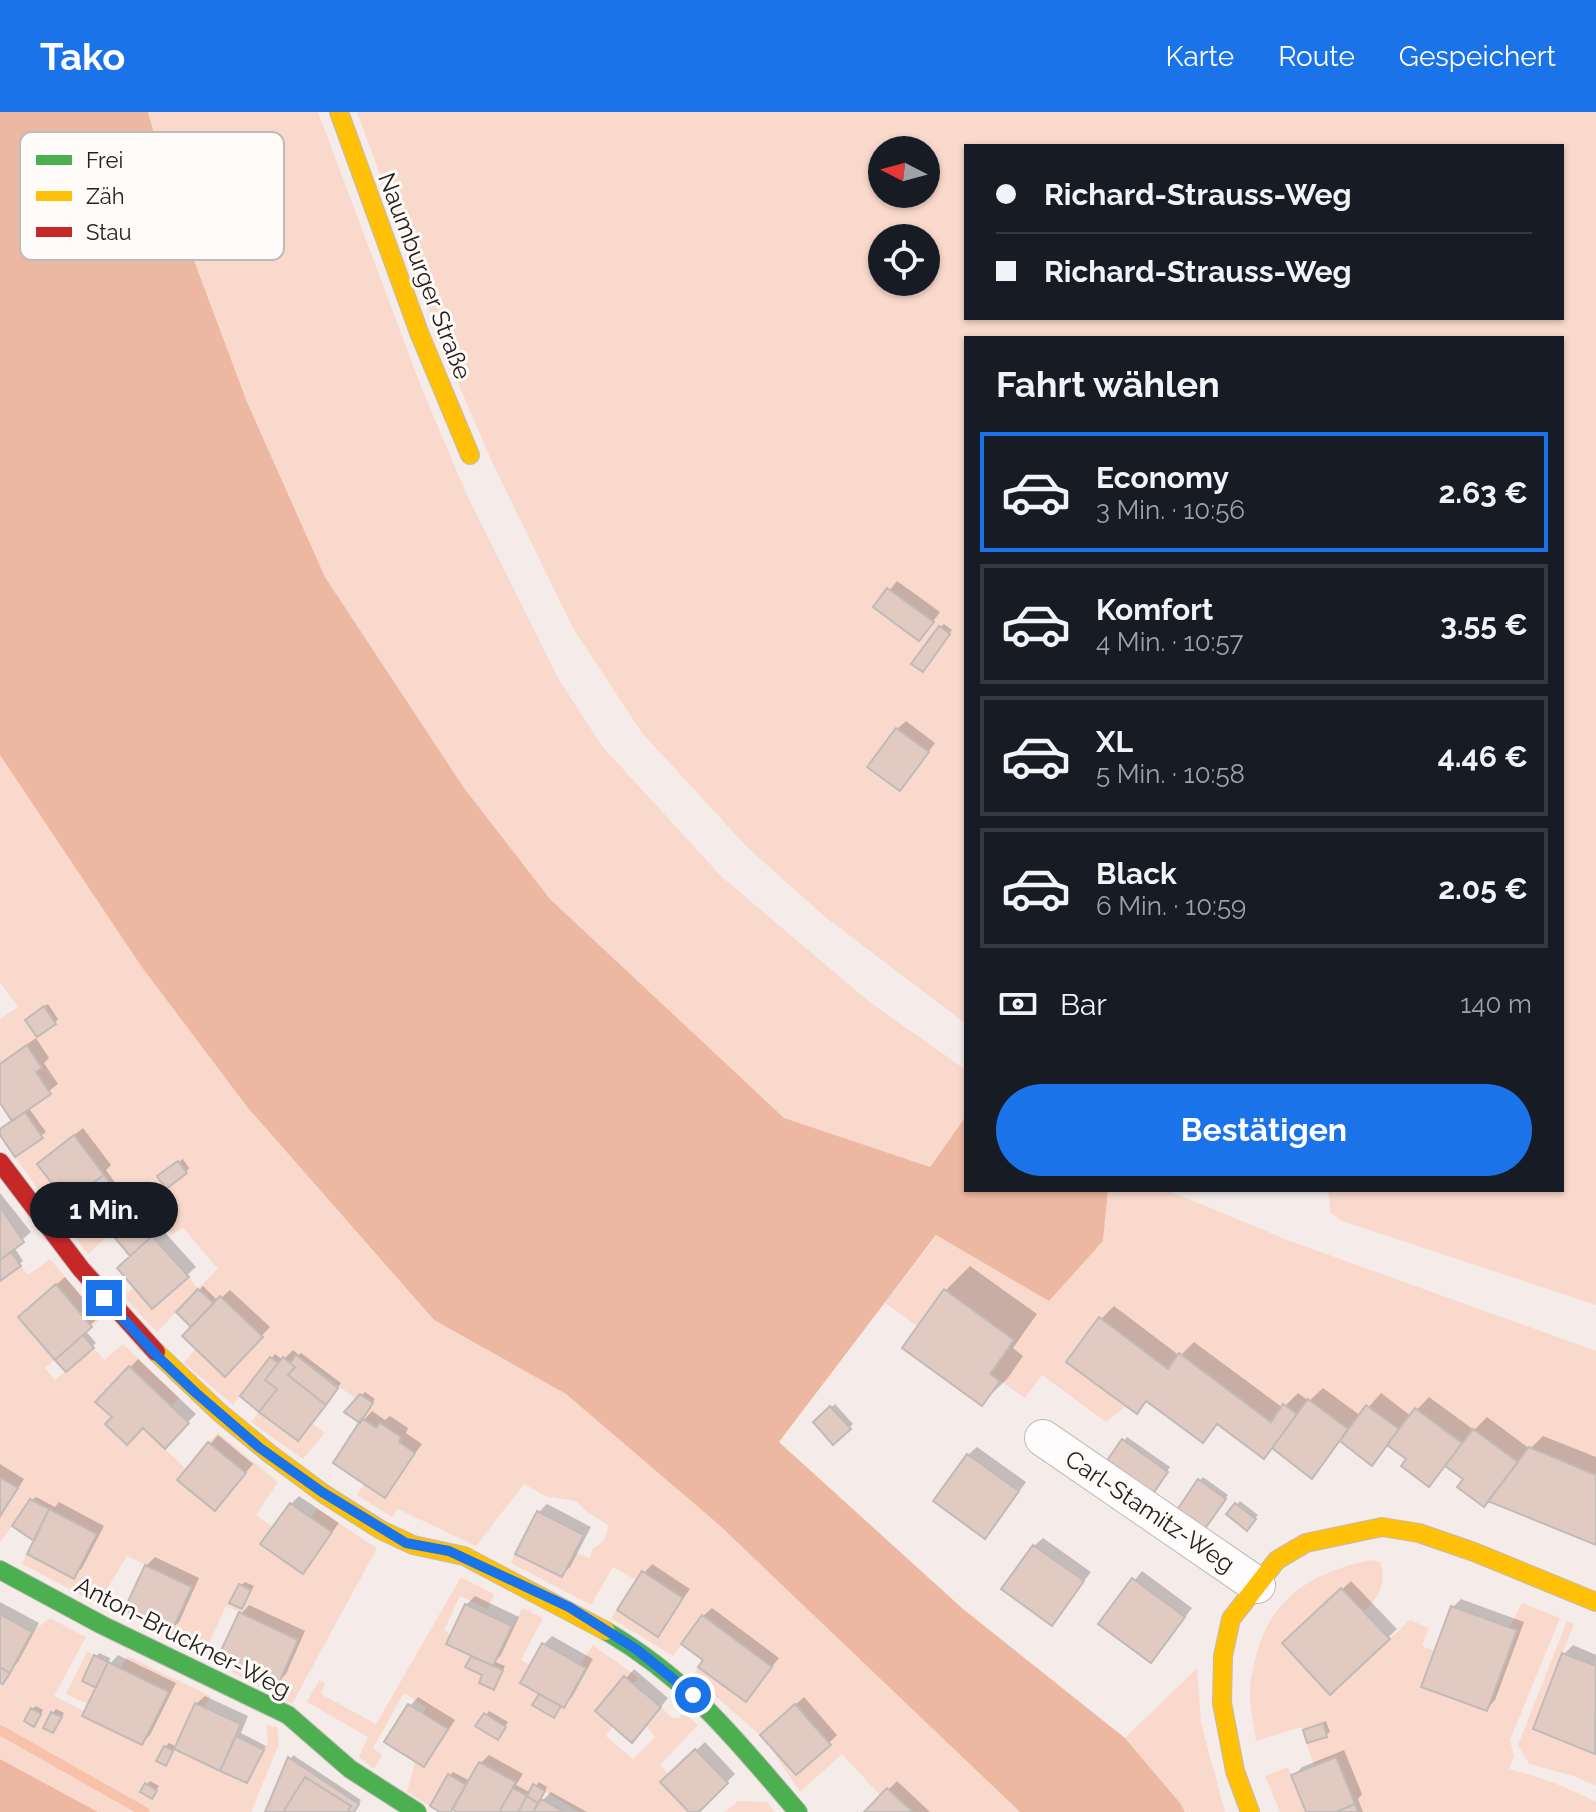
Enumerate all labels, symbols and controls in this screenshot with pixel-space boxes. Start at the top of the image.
text: Tako [40,34,125,79]
text: Karte [1165,40,1234,73]
text: Route [1278,40,1355,73]
text: Gespeichert [1399,40,1556,73]
legend [20,132,284,260]
north arrow [868,136,940,208]
map controls [868,136,940,296]
text: Frei [86,147,123,173]
street label: Naumburger Straße [372,169,478,383]
text: Richard-Strauss-Weg [1044,177,1352,212]
text: Zäh [86,183,125,209]
text: Stau [86,219,132,245]
button: locate [868,224,940,296]
text: Richard-Strauss-Weg [1044,254,1352,289]
text: Fahrt wählen [996,363,1220,405]
icon: car [1000,456,1072,528]
text: Economy [1096,460,1229,495]
text: 2.63 € [1438,475,1528,510]
text: 3 Min. · 10:56 [1096,495,1245,525]
icon: car [1000,588,1072,660]
text: Komfort [1096,592,1213,627]
text: 3.55 € [1440,607,1528,642]
text: 4 Min. · 10:57 [1096,627,1243,657]
icon: car [1000,720,1072,792]
text: XL [1096,724,1133,759]
text: 4.46 € [1438,739,1528,774]
text: 5 Min. · 10:58 [1096,759,1245,789]
icon: car [1000,852,1072,924]
text: Black [1096,856,1177,891]
text: 2.05 € [1438,871,1528,906]
text: 6 Min. · 10:59 [1096,891,1246,921]
icon: cash [996,982,1040,1026]
text: Bar [1060,987,1107,1022]
text: 140 m [1460,989,1532,1019]
button: Bestätigen [996,1084,1532,1176]
callout: 1 Min. [30,1182,178,1238]
text: 1 Min. [69,1195,139,1225]
route end [86,1280,122,1316]
street label: Carl-Stamitz-Weg [1060,1444,1240,1578]
street label: Anton-Bruckner-Weg [70,1570,296,1704]
route start [675,1677,711,1713]

